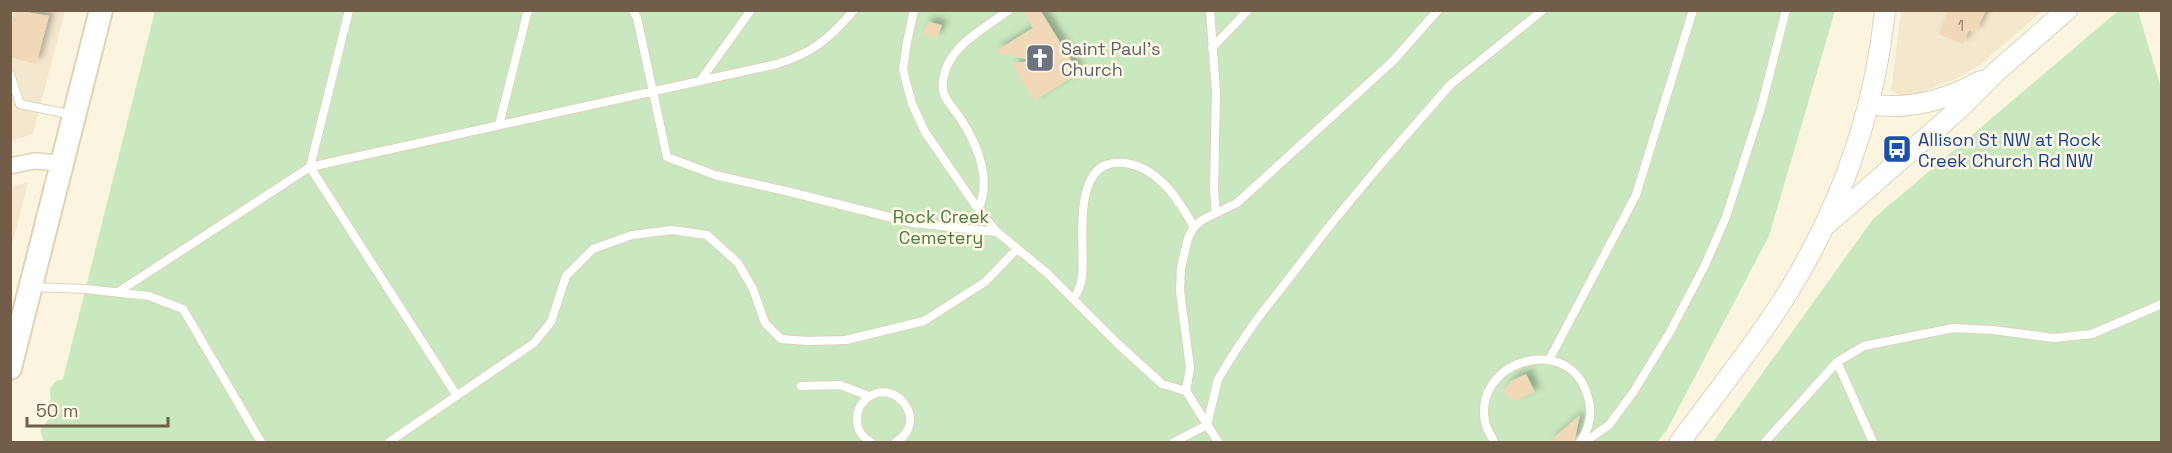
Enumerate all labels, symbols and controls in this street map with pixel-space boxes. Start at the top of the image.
house number: 1 [1958,16,1964,35]
place label: Saint Paul's Church [1061,37,1161,81]
church icon: Saint Paul's Church [1024,42,1056,74]
place label: Allison St NW at Rock Creek Church Rd NW [1918,128,2101,172]
bus stop icon: Allison St NW at Rock Creek Church Rd NW [1881,133,1913,165]
park label: Rock Creek Cemetery [893,205,990,249]
scale bar [27,390,168,428]
text: 50 m [36,399,78,422]

